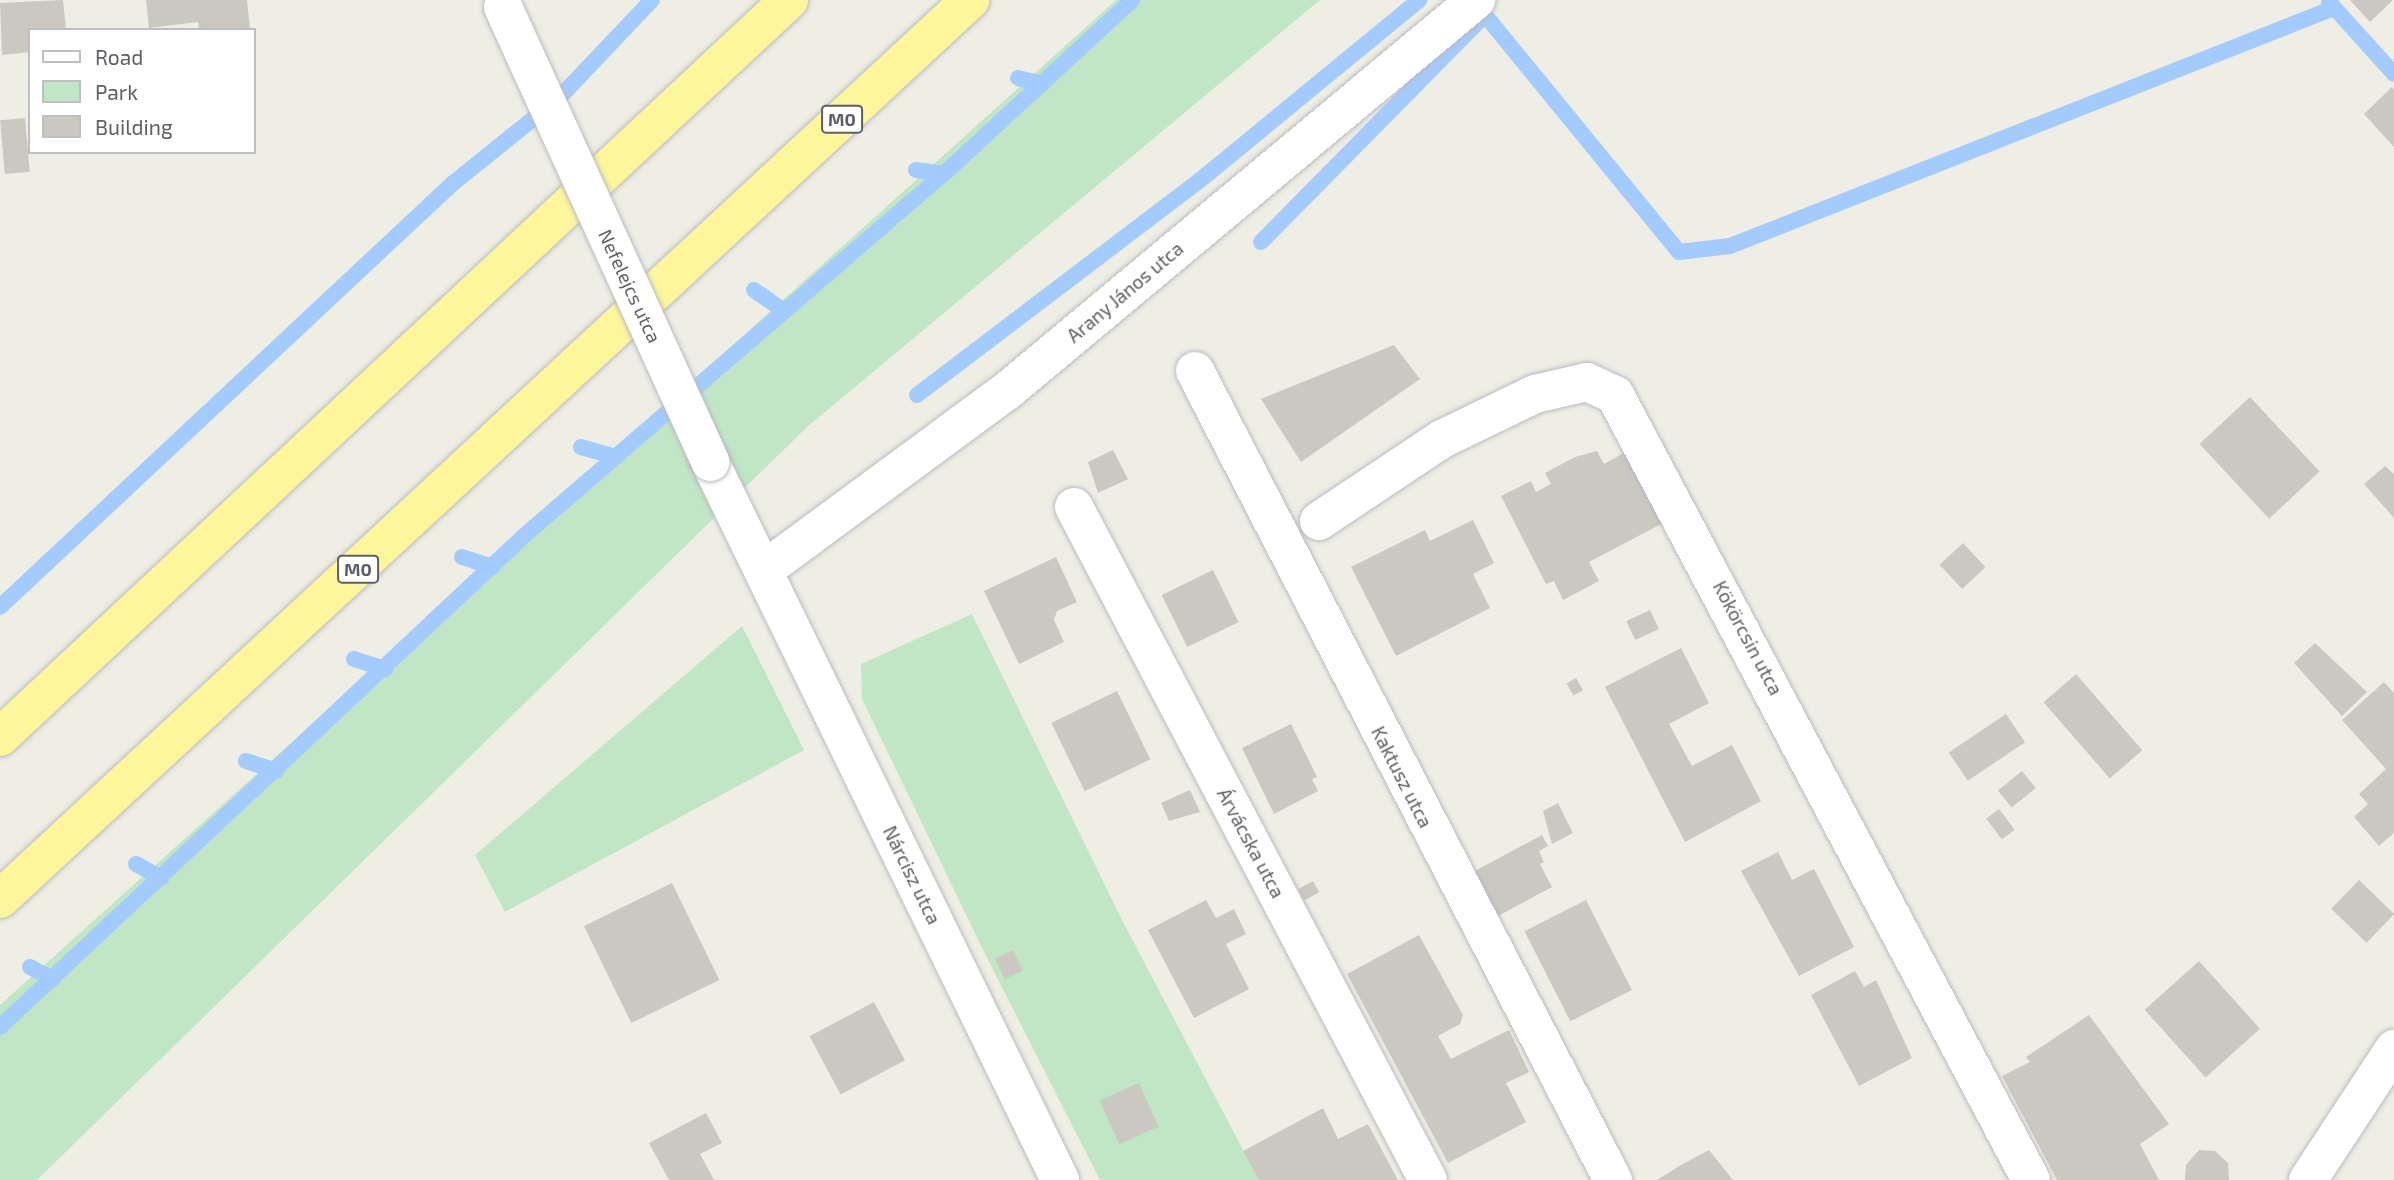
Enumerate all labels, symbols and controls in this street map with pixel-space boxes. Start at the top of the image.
legend [28,28,256,154]
text: Road [95,44,143,69]
text: Park [95,79,138,104]
road number: M0 [821,104,863,134]
text: Building [95,114,173,139]
street label: Nefelejcs utca [594,226,666,346]
street label: Arany János utca [1062,236,1188,348]
road number: M0 [337,554,379,584]
street label: Kökörcsin utca [1708,577,1788,699]
street label: Kaktusz utca [1367,722,1437,832]
street label: Árvácska utca [1213,784,1289,902]
street label: Nárcisz utca [878,822,946,928]

